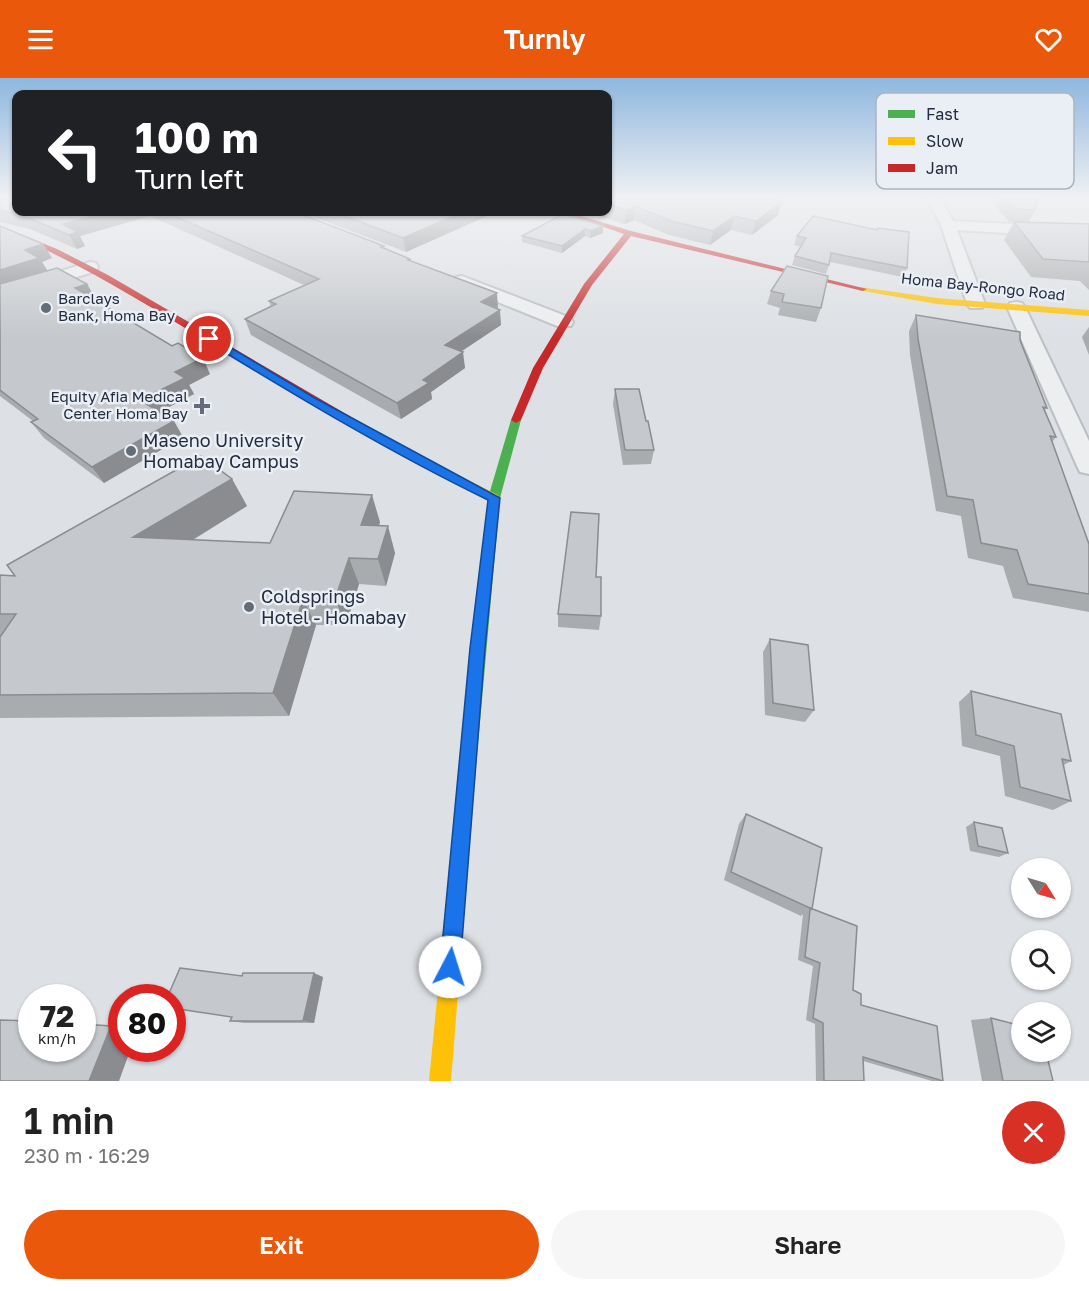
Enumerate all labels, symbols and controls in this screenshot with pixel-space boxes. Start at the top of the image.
icon: menu [24,23,57,56]
text: Turnly [503,23,586,55]
icon: heart [1032,23,1065,56]
legend [876,93,1074,189]
text: Fast [926,104,959,124]
text: 100 m [135,112,258,162]
icon: left [36,114,114,192]
text: Slow [926,131,964,151]
text: Jam [926,158,958,178]
text: Turn left [135,163,244,195]
street label: Homa Bay-Rongo Road [900,268,1066,304]
place label: Barclays Bank, Homa Bay [58,289,176,324]
marker: Barclays Bank, Homa Bay [39,301,53,315]
pin [183,313,234,364]
icon: arrive [192,322,225,355]
place label: Equity Afia Medical Center Homa Bay [50,387,189,422]
marker: Equity Afia Medical Center Homa Bay [193,397,211,415]
place label: Maseno University Homabay Campus [143,429,303,472]
marker: Maseno University Homabay Campus [124,444,138,458]
place label: Coldsprings Hotel - Homabay [261,585,406,628]
marker: Coldsprings Hotel - Homabay [242,600,256,614]
north arrow [1011,858,1071,918]
map controls [1011,858,1071,1062]
button: search [1011,930,1071,990]
position arrow [418,935,482,999]
speed limit sign: 80 [108,984,186,1062]
text: 72 [40,998,74,1034]
button: layers [1011,1002,1071,1062]
text: km/h [38,1029,76,1047]
text: 1 min [24,1099,114,1142]
button: close [1002,1101,1065,1164]
text: 230 m · 16:29 [24,1143,150,1167]
button: Exit [24,1210,539,1279]
button: Share [551,1210,1065,1279]

